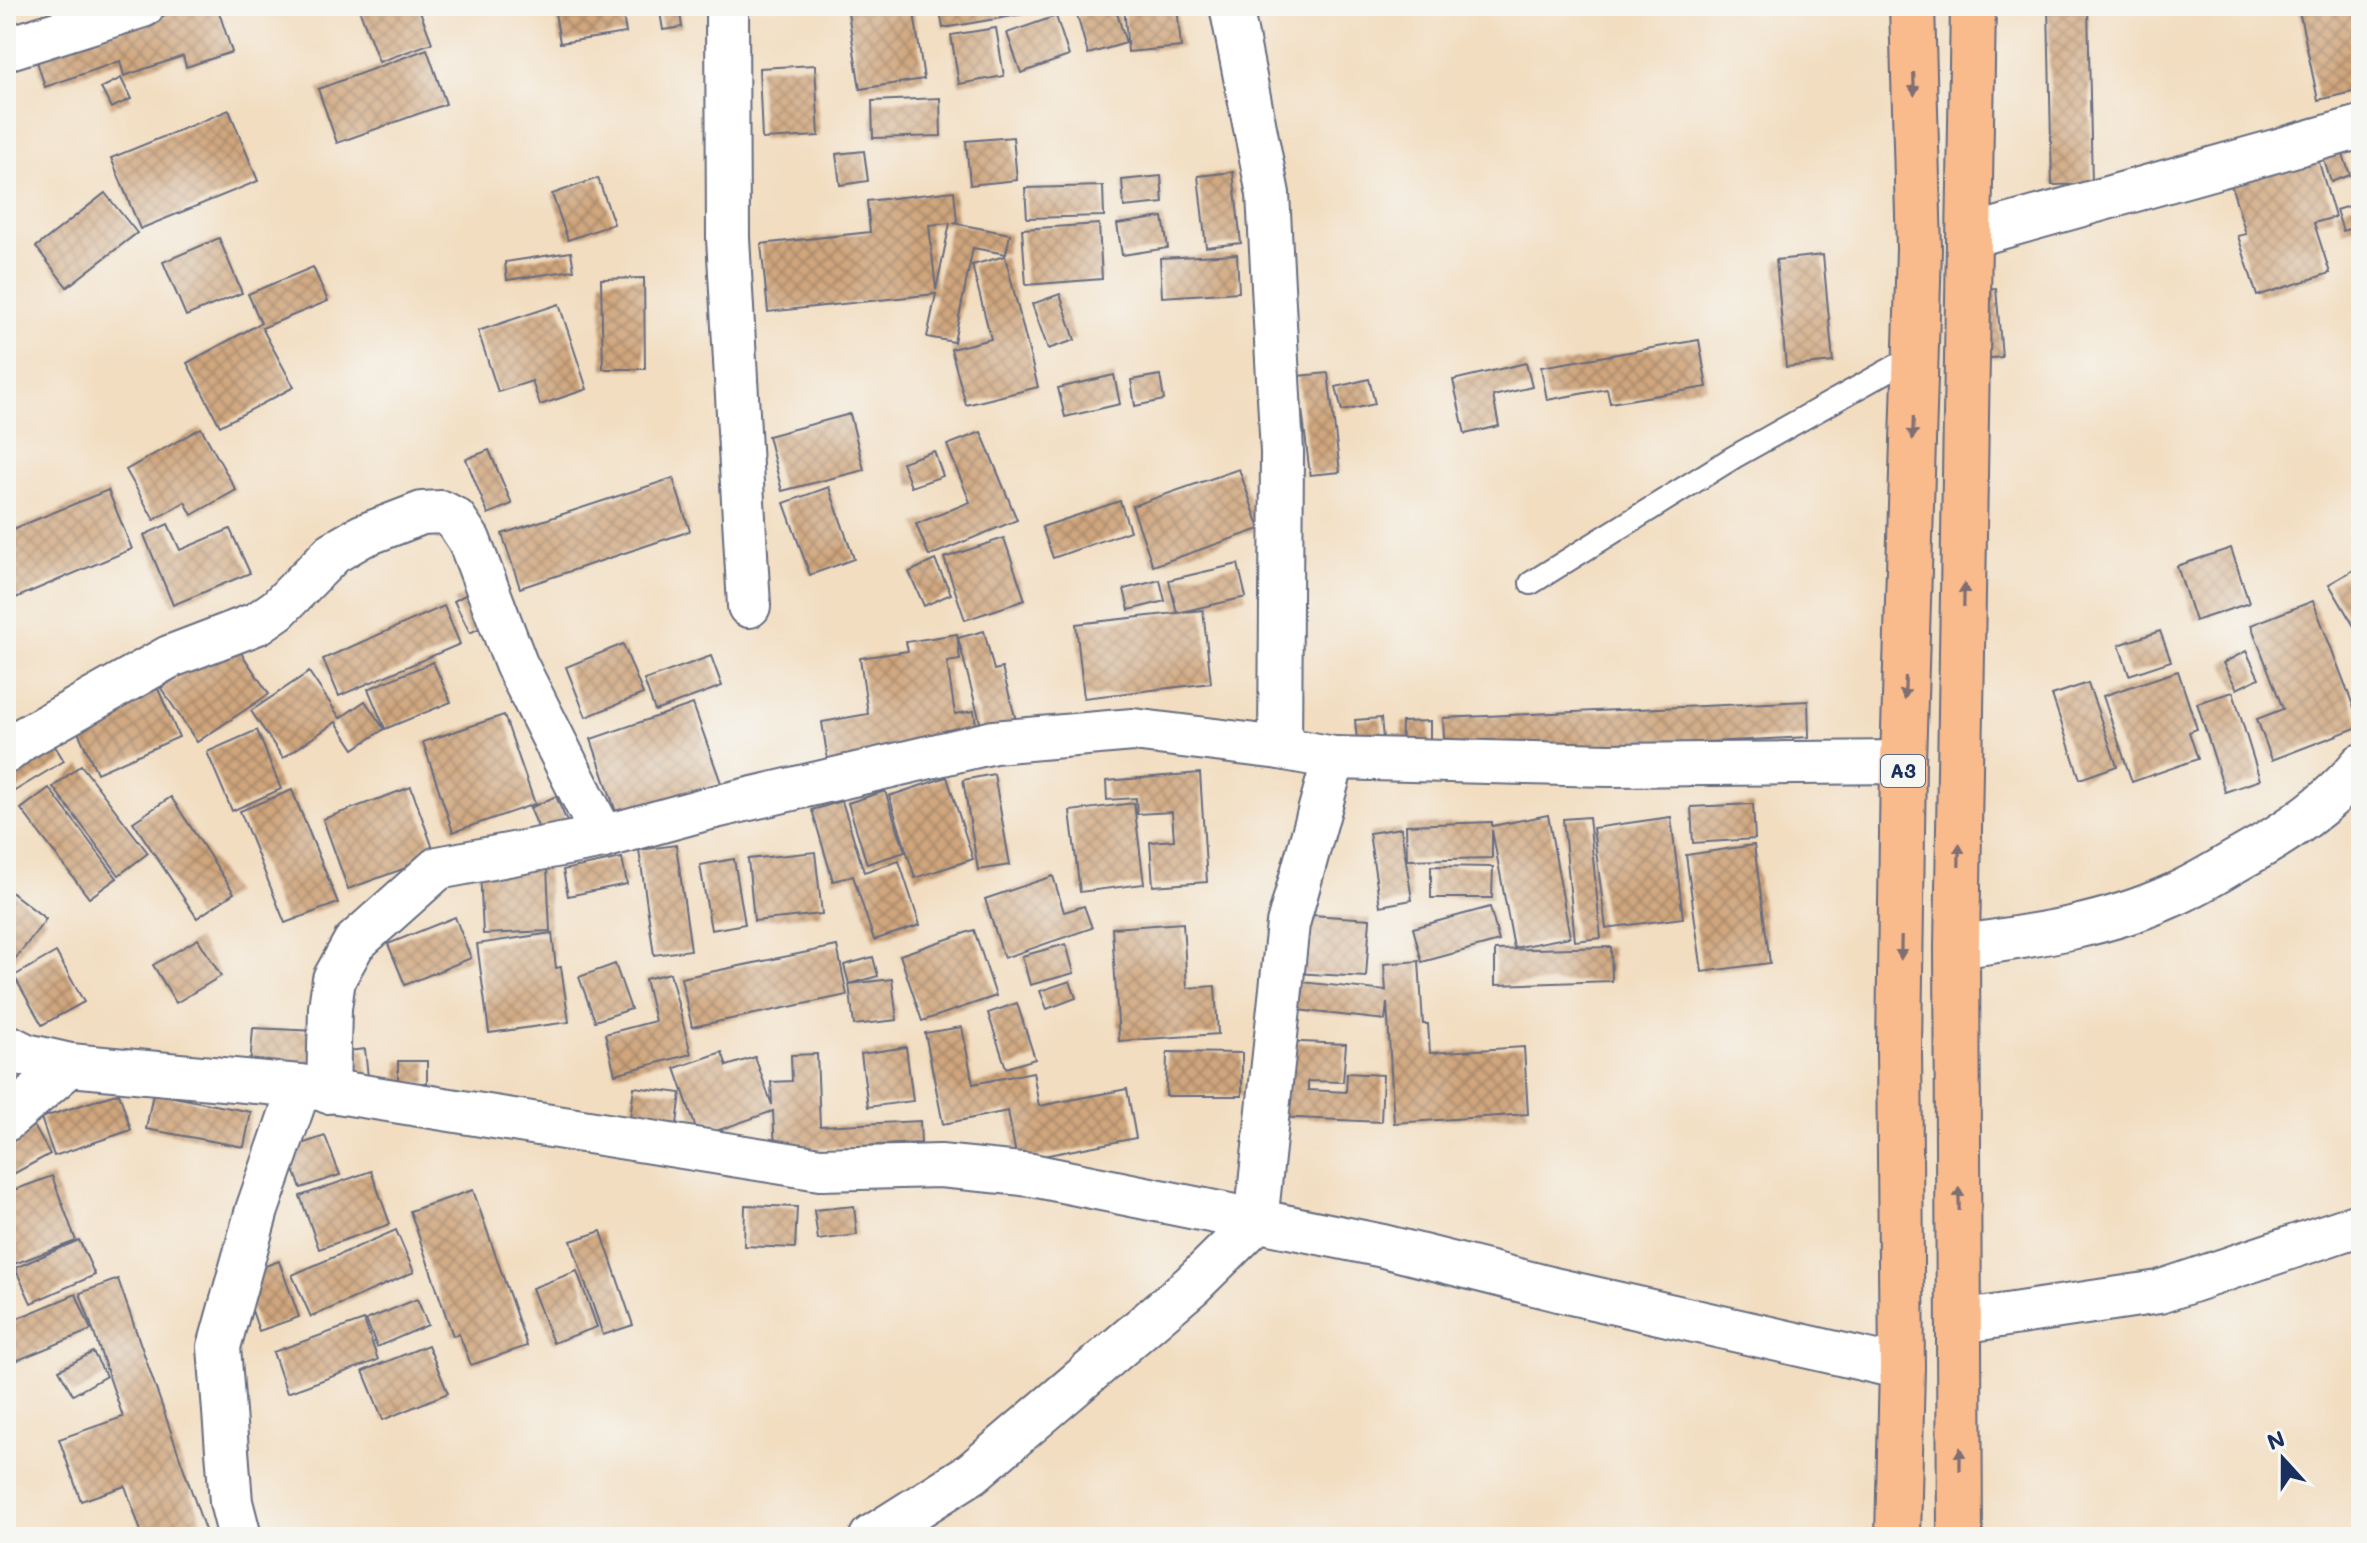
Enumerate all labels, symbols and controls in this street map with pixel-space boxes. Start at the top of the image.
one-way arrow [1908,72,1920,97]
one-way arrow [1907,416,1920,441]
one-way arrow [1958,582,1970,607]
one-way arrow [1899,676,1911,701]
road number: A3 [1881,755,1925,787]
one-way arrow [1953,842,1965,867]
one-way arrow [1894,936,1907,961]
one-way arrow [1953,1186,1965,1211]
north arrow [2243,1419,2323,1499]
text: N [2263,1423,2289,1456]
one-way arrow [1954,1446,1966,1471]

